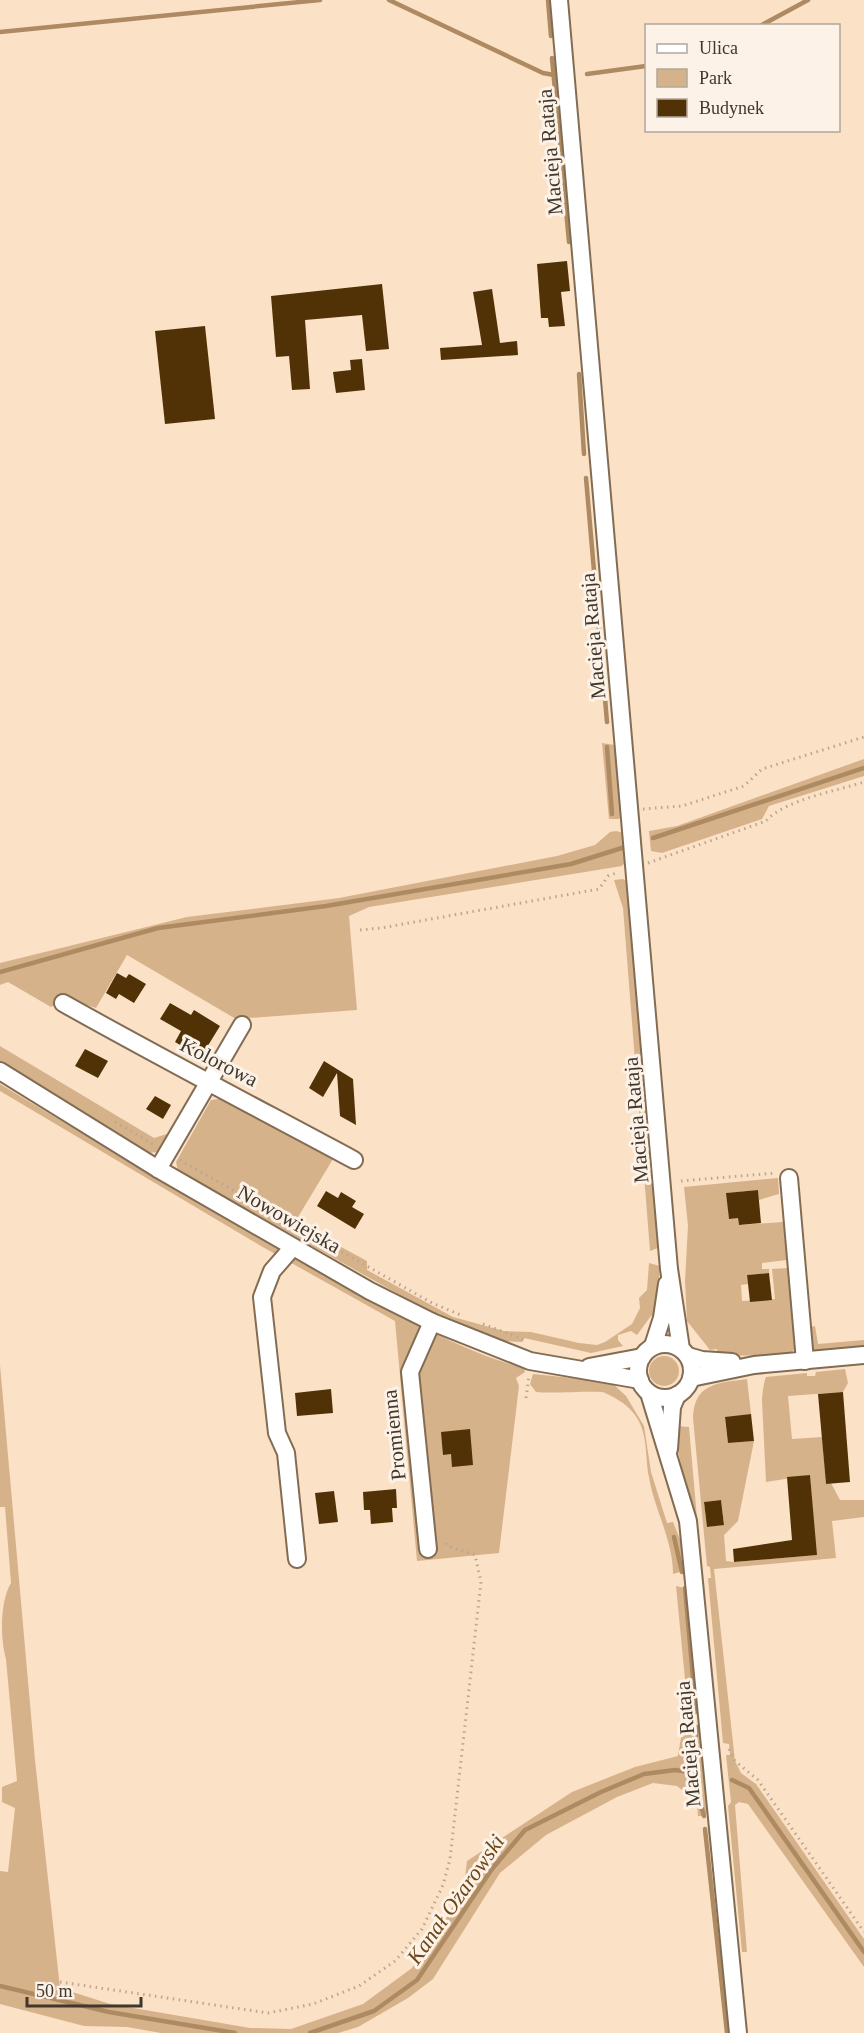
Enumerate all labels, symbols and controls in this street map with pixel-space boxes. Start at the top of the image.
legend [645,24,840,132]
text: Ulica [699,38,738,58]
text: Park [699,68,732,88]
street label: Macieja Rataja [532,87,567,216]
text: Budynek [699,98,764,118]
street label: Macieja Rataja [575,571,610,700]
street label: Kolorowa [176,1032,262,1092]
street label: Macieja Rataja [618,1055,653,1184]
street label: Nowowiejska [233,1180,346,1259]
street label: Promienna [377,1388,411,1481]
street label: Macieja Rataja [670,1679,705,1808]
water label: Kanał Ożarowski [401,1830,509,1970]
scale bar [27,1970,141,2008]
text: 50 m [36,1981,73,2001]

